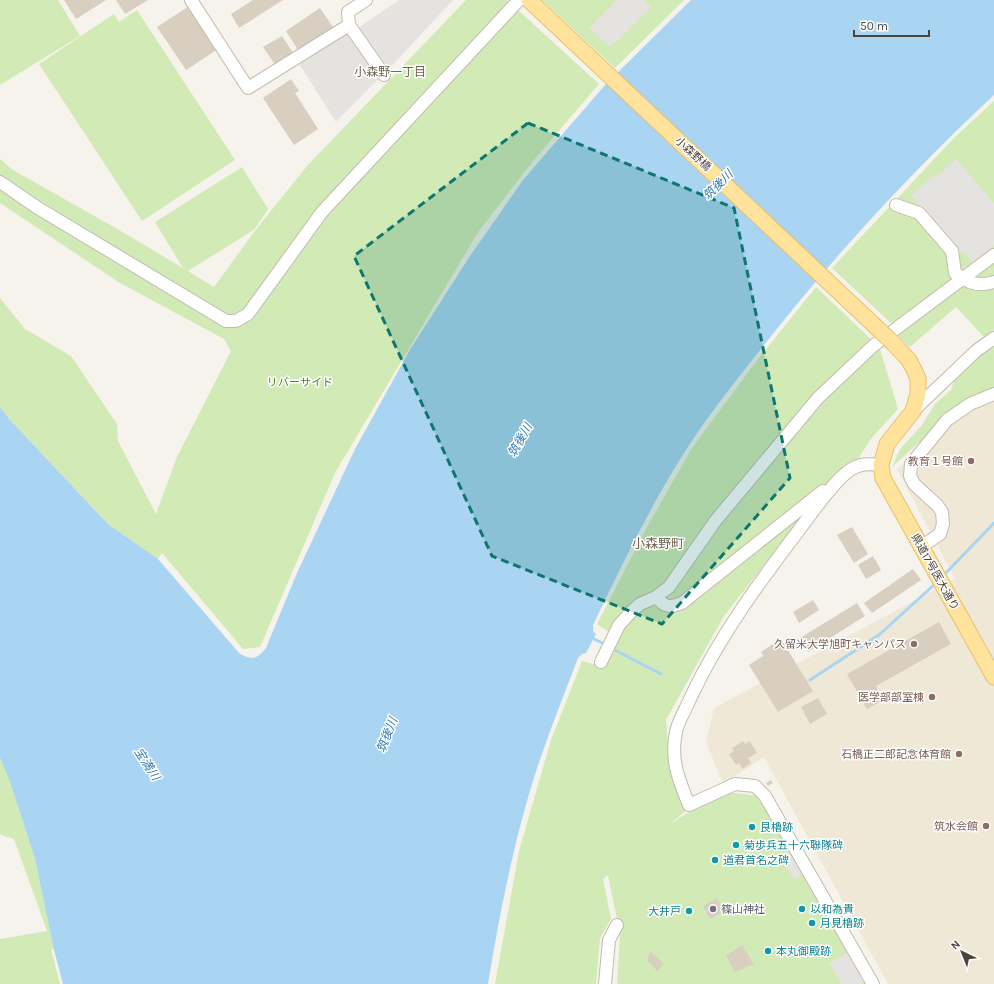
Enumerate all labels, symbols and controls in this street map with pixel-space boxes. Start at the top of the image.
scale bar [854,12,929,38]
text: 50 m [860,19,888,33]
district label: 小森野一丁目 [354,65,426,79]
street label: 小森野橋 [672,134,714,174]
water label: 筑後川 [700,166,737,203]
park label: リバーサイド [267,376,333,389]
water label: 筑後川 [505,419,536,459]
place label: 教育１号館 [908,455,963,468]
marker: 教育１号館 [966,456,976,466]
street label: 県道17号医大通り [909,531,961,613]
district label: 小森野町 [632,536,684,551]
place label: 久留米大学旭町キャンパス [774,638,906,651]
marker: 久留米大学旭町キャンパス [909,639,919,649]
place label: 医学部部室棟 [858,691,924,704]
marker: 医学部部室棟 [927,692,937,702]
water label: 筑後川 [374,714,401,754]
water label: 宝満川 [131,745,164,785]
place label: 石橋正二郎記念体育館 [841,748,951,761]
marker: 石橋正二郎記念体育館 [954,749,964,759]
place label: 筑水会館 [934,820,978,833]
place label: 艮櫓跡 [760,821,793,834]
marker: 筑水会館 [981,821,991,831]
marker: 艮櫓跡 [747,822,757,832]
place label: 菊歩兵五十六聯隊碑 [744,839,843,852]
marker: 菊歩兵五十六聯隊碑 [731,840,741,850]
place label: 道君首名之碑 [723,854,789,867]
marker: 道君首名之碑 [710,855,720,865]
place label: 篠山神社 [721,903,765,916]
place label: 以和為貴 [810,903,854,916]
marker: 篠山神社 [708,904,718,914]
marker: 以和為貴 [797,904,807,914]
place label: 大井戸 [648,905,681,918]
marker: 大井戸 [684,906,694,916]
place label: 月見櫓跡 [820,917,864,930]
marker: 月見櫓跡 [807,918,817,928]
north arrow [942,932,982,972]
text: N [948,938,963,952]
place label: 本丸御殿跡 [776,945,831,958]
marker: 本丸御殿跡 [763,946,773,956]

